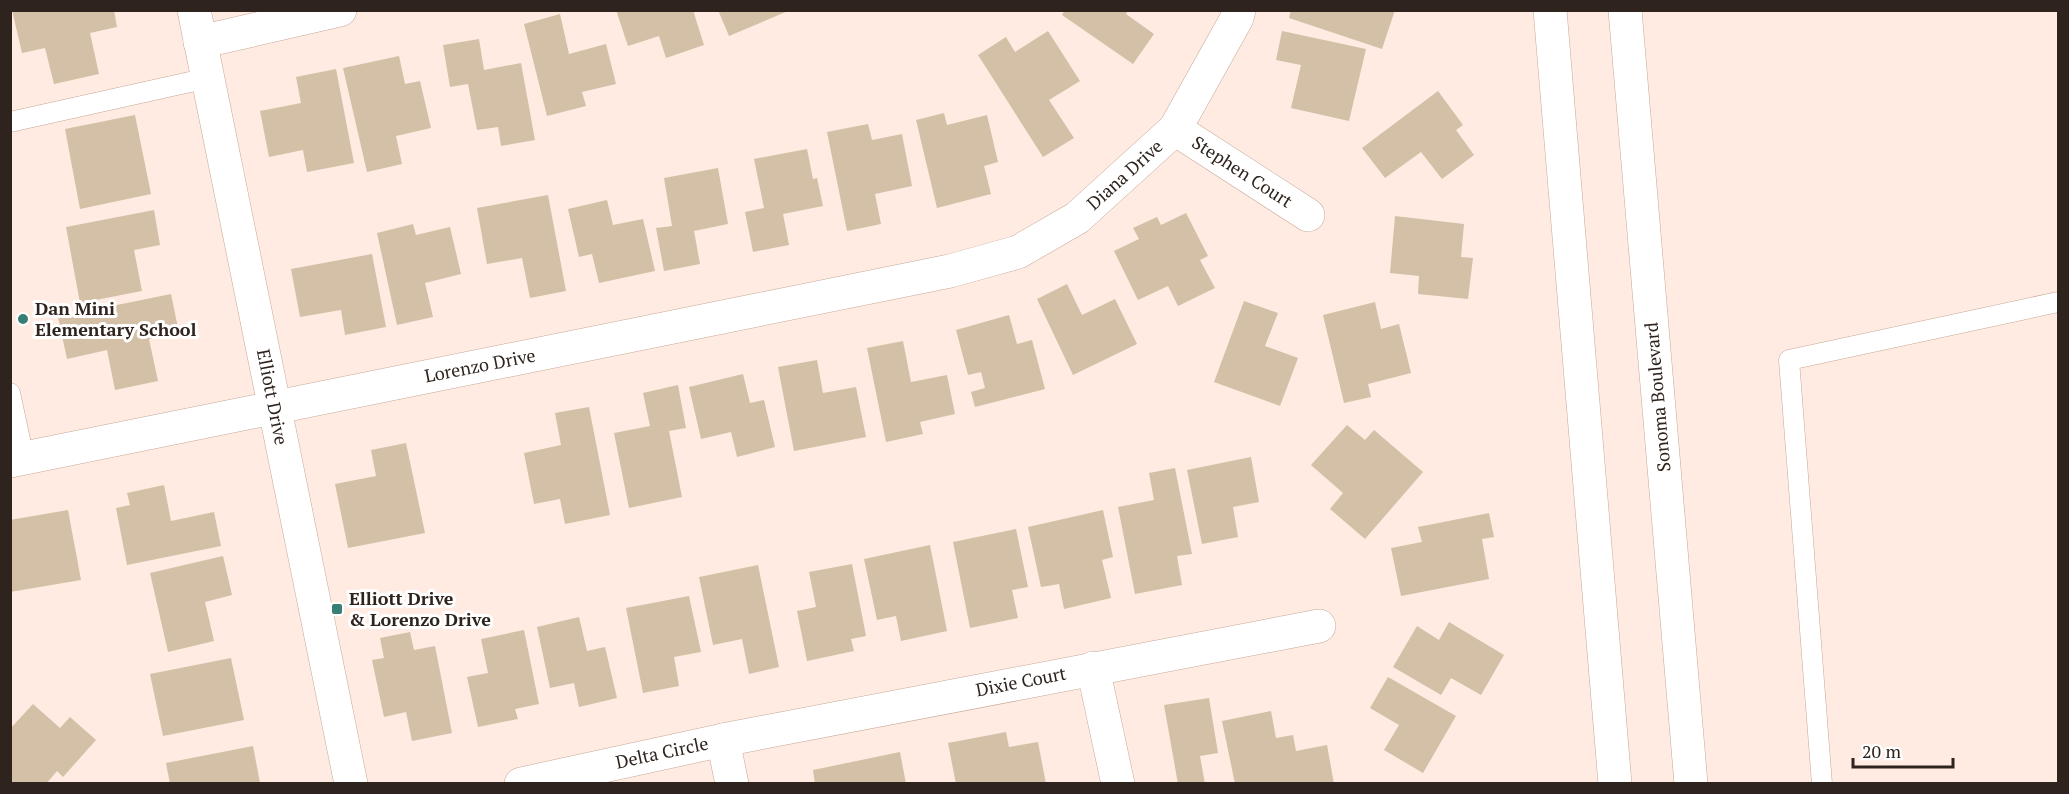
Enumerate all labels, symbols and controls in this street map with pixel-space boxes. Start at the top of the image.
street label: Stephen Court [1188,130,1298,213]
street label: Diana Drive [1081,134,1167,215]
place label: Dan Mini Elementary School [35,296,197,341]
marker: Dan Mini Elementary School [16,312,30,326]
street label: Sonoma Boulevard [1639,321,1675,473]
street label: Lorenzo Drive [422,343,537,388]
street label: Elliott Drive [252,347,294,447]
place label: Elliott Drive & Lorenzo Drive [349,586,491,631]
marker: Elliott Drive & Lorenzo Drive [330,602,344,616]
street label: Dixie Court [974,660,1068,702]
street label: Delta Circle [613,730,710,774]
scale bar [1853,731,1954,769]
text: 20 m [1862,739,1902,763]

